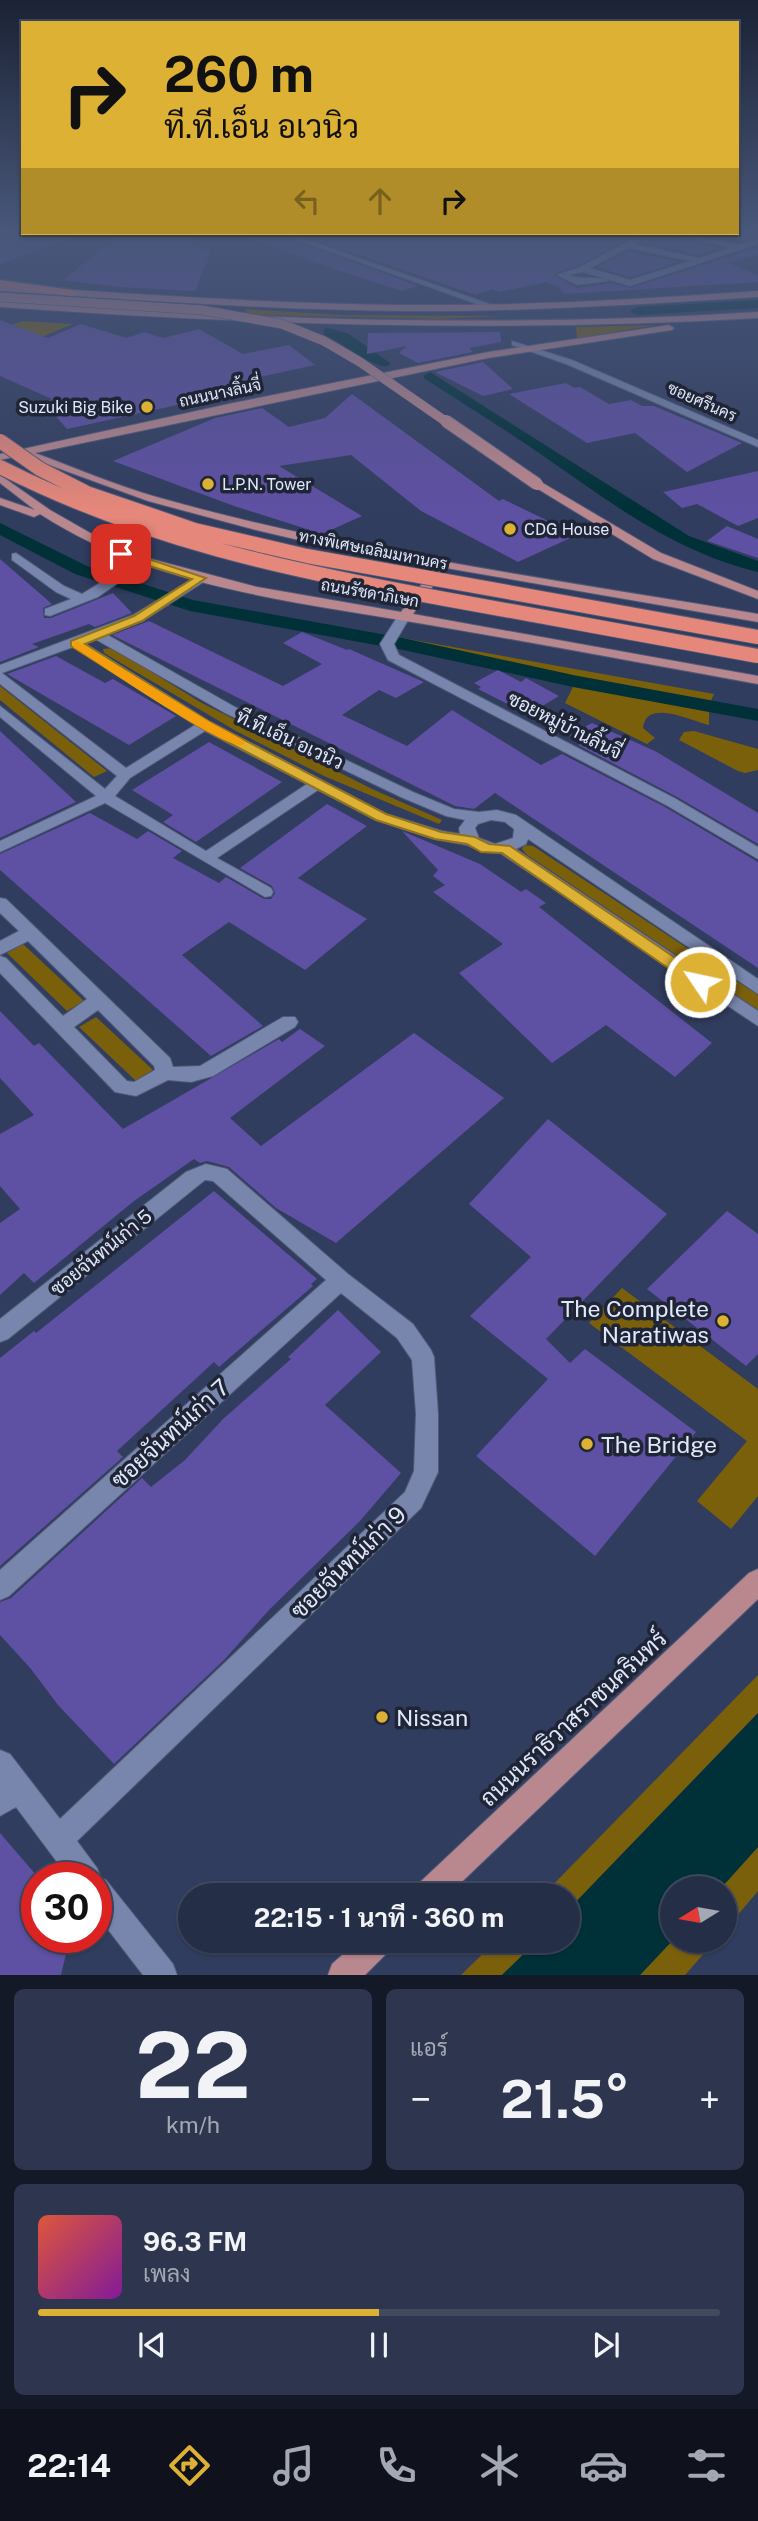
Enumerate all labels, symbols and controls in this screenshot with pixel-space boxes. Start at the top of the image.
text: 260 m [164,45,314,103]
icon: right [49,49,140,140]
text: ที.ที.เอ็น อเวนิว [164,108,359,145]
icon: left [288,182,326,220]
icon: ahead [361,182,399,220]
icon: right [434,182,472,220]
street label: ถนนนางลิ้นจี่ [176,370,263,411]
street label: ซอยศรีนคร [665,377,740,426]
place label: Suzuki Big Bike [18,398,133,417]
marker: Suzuki Big Bike [139,399,155,415]
place label: L.P.N. Tower [222,475,312,494]
marker: L.P.N. Tower [200,476,216,492]
place label: CDG House [524,520,609,539]
marker: CDG House [502,521,518,537]
pin [91,524,151,584]
street label: ทางพิเศษเฉลิมมหานคร [297,526,449,574]
icon: arrive [102,535,140,573]
street label: ถนนรัชดาภิเษก [319,574,421,611]
street label: ซอยหมู่บ้านลิ้นจี่ [503,681,628,766]
street label: ที.ที.เอ็น อเวนิว [233,703,348,773]
position arrow [663,945,737,1019]
street label: ซอยจันทน์เก่า 5 [45,1204,156,1300]
place label: The Complete Naratiwas [561,1295,709,1348]
marker: The Complete Naratiwas [715,1313,731,1329]
street label: ซอยจันทน์เก่า 7 [104,1372,234,1493]
place label: The Bridge [601,1431,717,1458]
marker: The Bridge [579,1436,595,1452]
street label: ซอยจันทน์เก่า 9 [283,1499,411,1624]
street label: ถนนนราธิวาสราชนครินทร์ [473,1623,672,1811]
place label: Nissan [396,1704,468,1731]
marker: Nissan [374,1709,390,1725]
speed limit sign: 30 [21,1862,112,1953]
north arrow [660,1876,737,1953]
map controls [660,1876,737,1953]
text: 22:15 · 1 นาที · 360 m [254,1902,504,1933]
text: 22 [135,2012,251,2118]
text: แอร์ [410,2034,448,2061]
text: 21.5° [500,2069,630,2130]
text: − [410,2077,431,2122]
text: + [699,2077,720,2122]
text: km/h [166,2111,220,2138]
text: 96.3 FM [143,2226,247,2257]
text: เพลง [143,2260,190,2287]
icon: previous [133,2326,171,2364]
icon: pause [360,2326,398,2364]
icon: next [587,2326,625,2364]
icon: directions [165,2441,214,2490]
icon: music [269,2441,318,2490]
icon: phone [372,2441,421,2490]
icon: climate [475,2441,524,2490]
icon: car [579,2441,628,2490]
icon: filters [682,2441,731,2490]
text: 22:14 [27,2447,111,2484]

